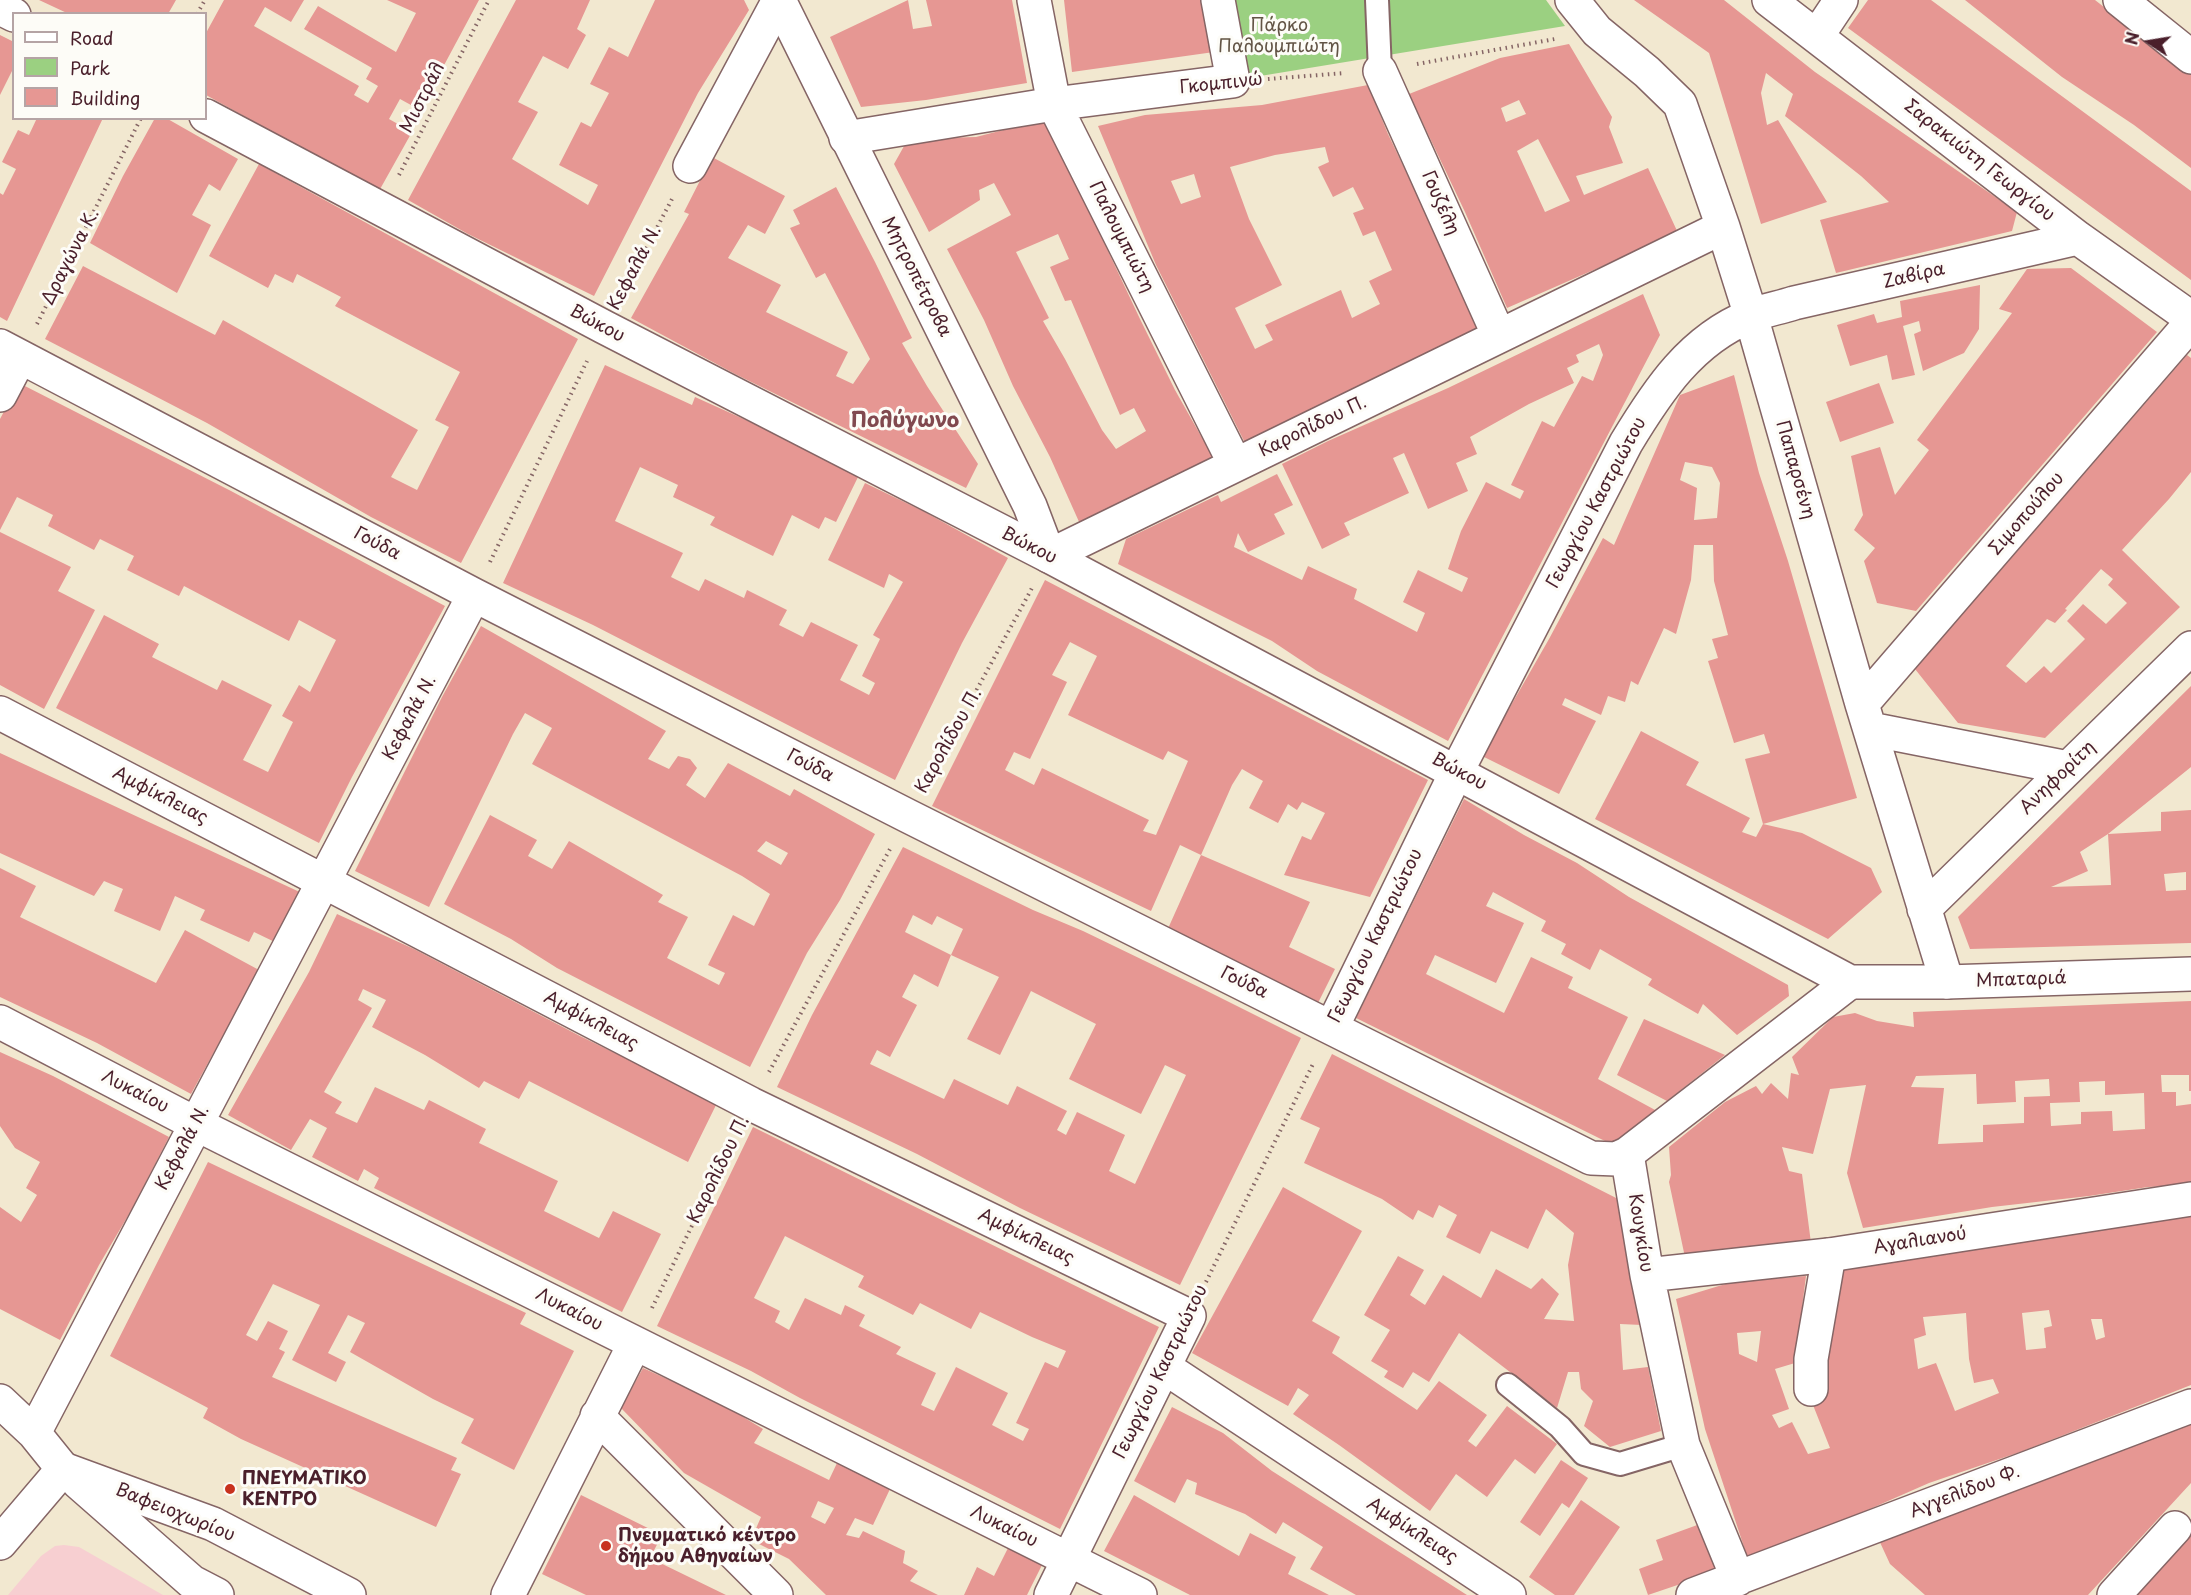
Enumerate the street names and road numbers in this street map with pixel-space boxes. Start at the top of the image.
street label: Μιστράλ [396,59,450,137]
street label: Γκομπινώ [1178,69,1264,99]
street label: Σαρακιώτη Γεωργίου [1900,96,2058,226]
street label: Γουζέλη [1416,168,1464,238]
street label: Παλουμπιώτη [1084,178,1158,296]
street label: Δραγώνα Κ. [38,205,104,309]
street label: Μητροπέτροβα [876,213,956,341]
street label: Κεφαλά Ν. [604,222,666,314]
street label: Ζαβίρα [1881,258,1947,294]
street label: Βώκου [566,301,628,347]
street label: Καρολίδου Π. [1256,392,1370,462]
street label: Γεωργίου Καστριώτου [1543,414,1651,592]
street label: Παπαρσένη [1771,418,1819,522]
street label: Σιμοπούλου [1985,468,2069,560]
street label: Γούδα [350,523,404,565]
street label: Βώκου [998,523,1060,569]
street label: Κεφαλά Ν. [379,672,441,764]
street label: Καρολίδου Π. [911,685,987,797]
street label: Ανηφορίτη [2016,737,2100,819]
street label: Γούδα [783,745,837,787]
street label: Βώκου [1428,749,1490,795]
street label: Αμφίκλειας [109,763,211,829]
street label: Γεωργίου Καστριώτου [1324,845,1428,1027]
street label: Γούδα [1217,962,1271,1004]
street label: Μπαταριά [1975,968,2067,992]
street label: Αμφίκλειας [540,987,642,1055]
street label: Λυκαίου [98,1066,172,1118]
street label: Κεφαλά Ν. [152,1102,214,1194]
street label: Καρολίδου Π. [684,1113,754,1227]
street label: Κουγκίου [1623,1192,1657,1274]
street label: Αμφίκλειας [975,1205,1077,1269]
street label: Αγαλιανού [1872,1223,1968,1259]
street label: Γεωργίου Καστριώτου [1109,1281,1213,1463]
street label: Λυκαίου [532,1284,606,1336]
street label: Αγγελίδου Φ. [1907,1461,2023,1523]
street label: Βαφειοχωρίου [112,1479,238,1547]
street label: Αμφίκλειας [1363,1494,1461,1568]
street label: Λυκαίου [967,1501,1041,1553]

